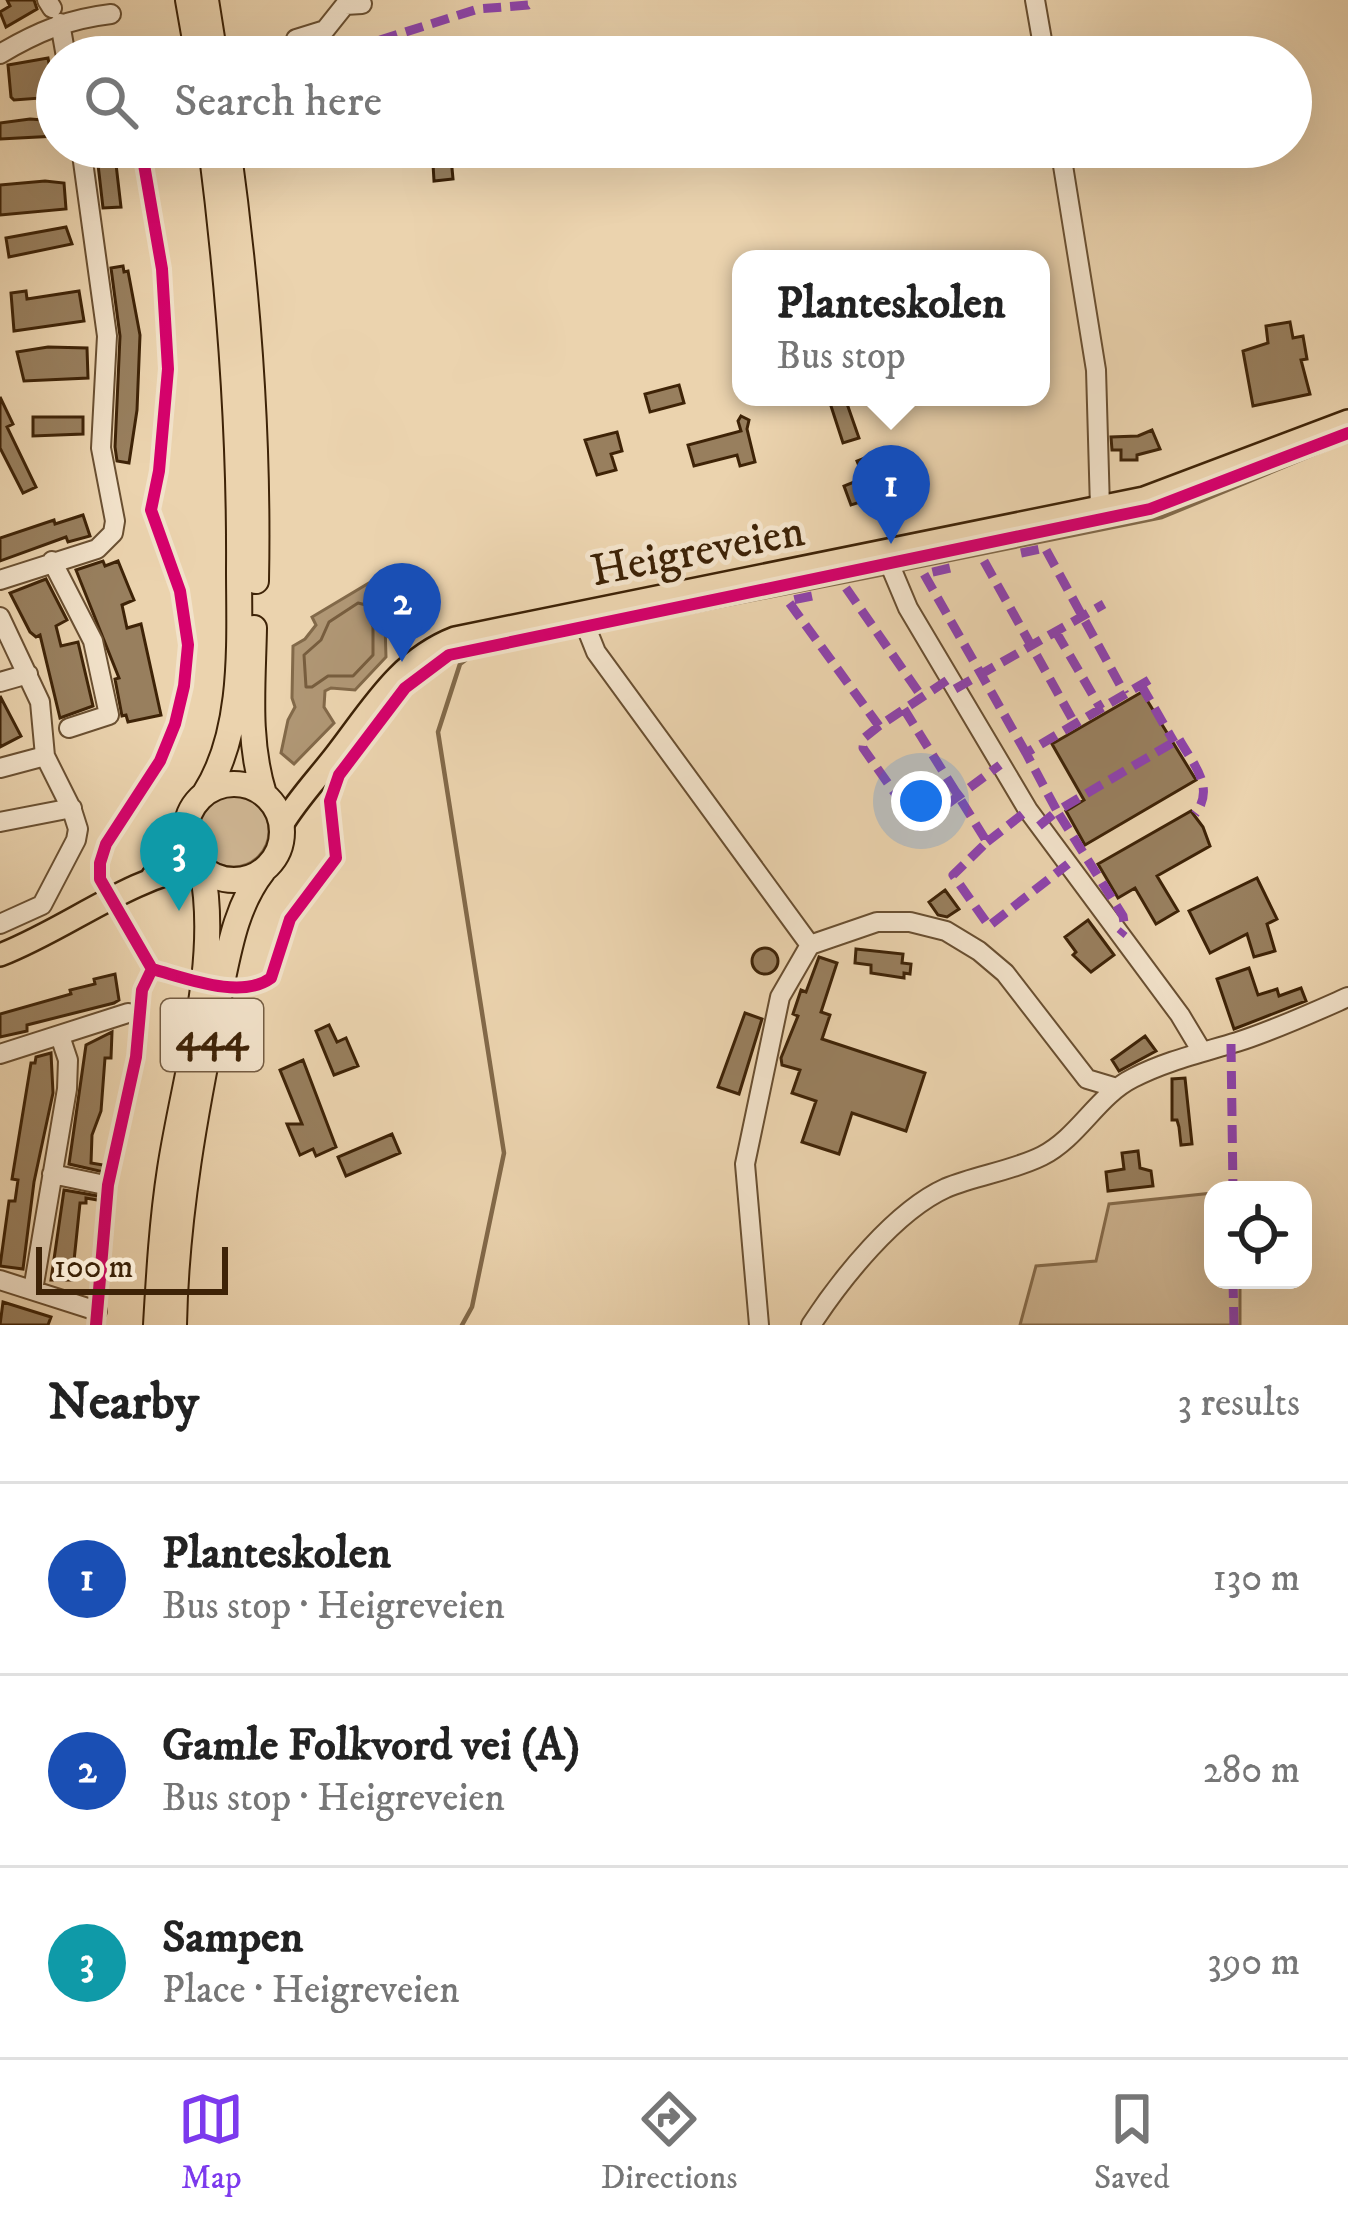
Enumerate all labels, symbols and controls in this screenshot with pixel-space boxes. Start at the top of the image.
search box [36,36,1312,168]
icon: search [78,69,144,135]
text: Search here [174,74,382,130]
popup [732,250,1050,406]
text: Planteskolen [777,276,1006,332]
text: Bus stop [777,332,905,381]
pin: 1 [852,445,930,544]
street label: Heigreveien [586,504,809,600]
pin: 2 [363,563,441,662]
your location [891,771,951,831]
pin: 3 [140,812,218,911]
road number: 444 [161,999,263,1071]
map controls [1204,1181,1312,1289]
button: locate [1204,1181,1312,1289]
scale bar [36,1241,228,1294]
text: 100 m [54,1247,133,1288]
text: Nearby [48,1371,199,1435]
text: 3 results [1177,1379,1300,1428]
text: Planteskolen [162,1526,391,1582]
text: 1 [80,1554,94,1603]
text: 130 m [1212,1554,1300,1603]
text: Bus stop · Heigreveien [162,1582,505,1631]
text: Gamle Folkvord vei (A) [162,1718,580,1774]
text: 2 [77,1746,97,1795]
text: 280 m [1203,1746,1300,1795]
text: Bus stop · Heigreveien [162,1774,505,1823]
text: Sampen [162,1910,303,1966]
text: 3 [80,1938,94,1987]
text: 390 m [1207,1938,1300,1987]
text: Place · Heigreveien [162,1966,460,2015]
tab: Map [178,2086,244,2199]
tab: Directions [601,2086,737,2199]
tab: Saved [1094,2086,1170,2199]

